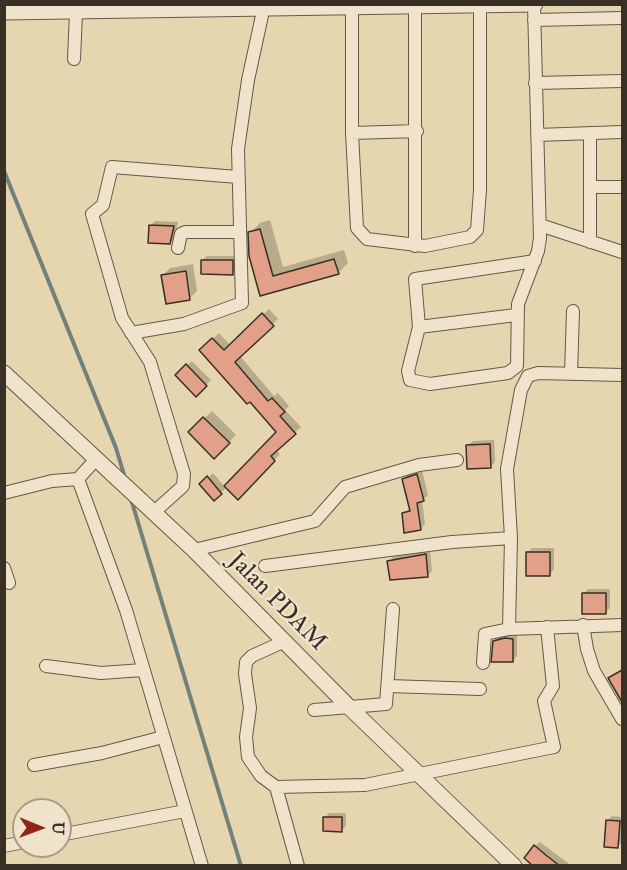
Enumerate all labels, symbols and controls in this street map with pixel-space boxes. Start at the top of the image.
street label: Jalan PDAM [222,547,332,657]
north arrow [12,798,72,858]
text: U [49,822,68,835]

